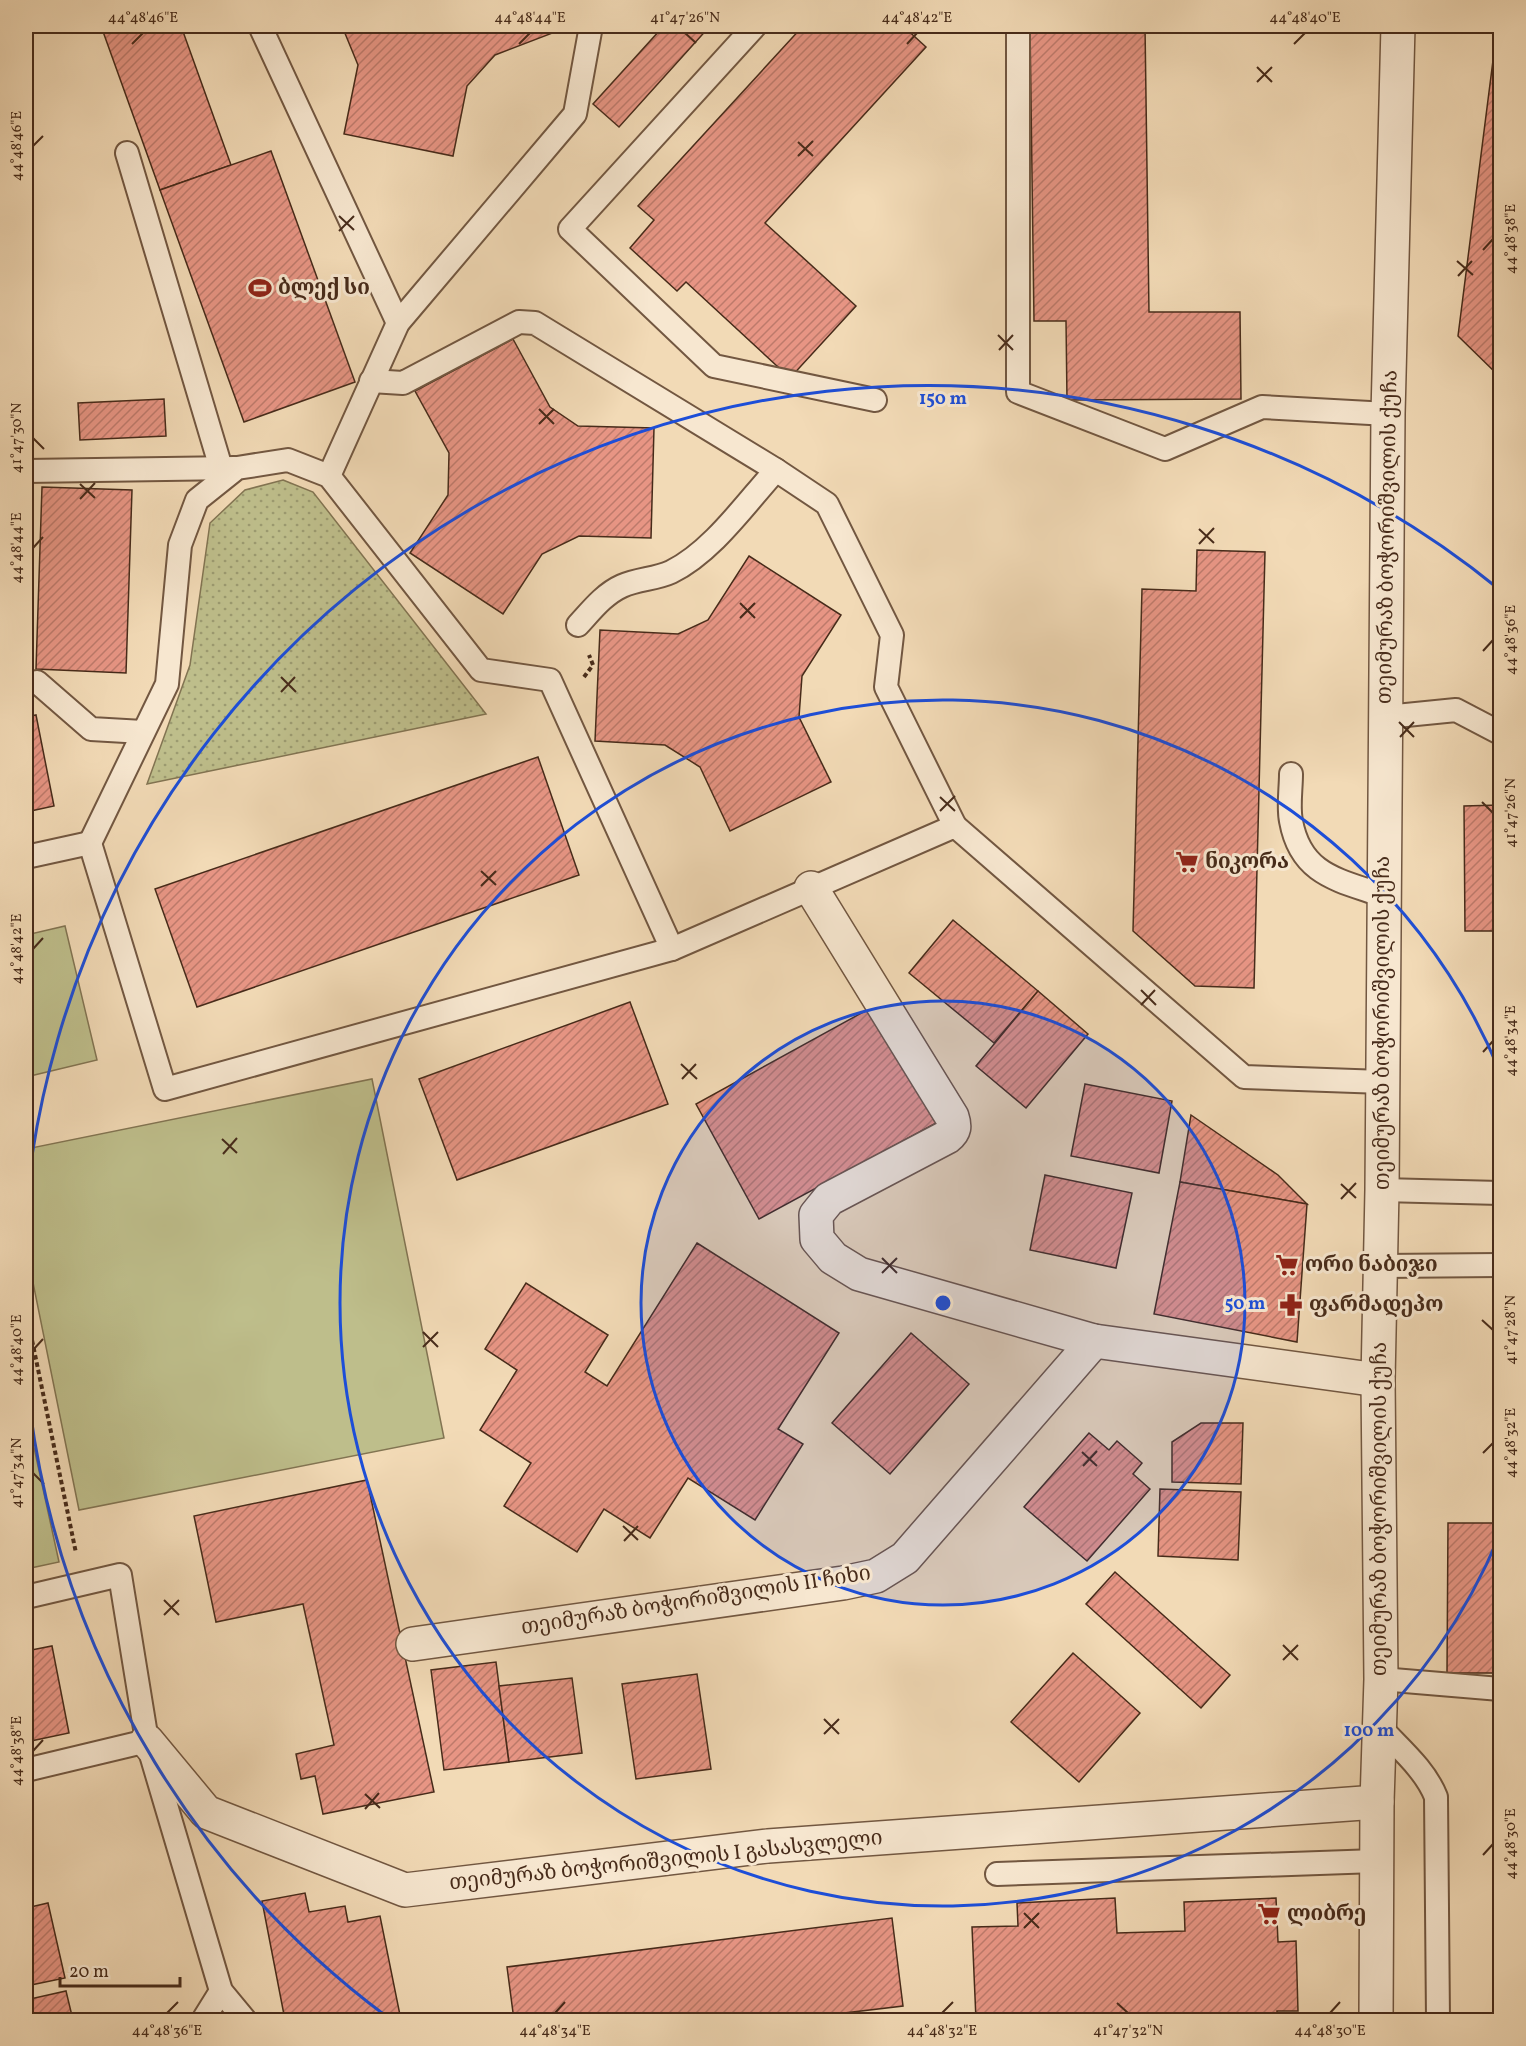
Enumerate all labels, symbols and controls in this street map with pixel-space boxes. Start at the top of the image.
text: 44°48'46"E [108,8,178,29]
text: 44°48'44"E [494,8,566,29]
text: 41°47'26"N [650,8,720,29]
text: 44°48'42"E [882,8,952,29]
text: 44°48'40"E [1269,8,1341,29]
text: 44°48'46"E [7,111,28,181]
text: 44°48'38"E [1501,204,1522,274]
place label: ბლექ სი [278,274,370,303]
sports icon: ბლექ სი [247,275,273,301]
street label: თეიმურაზ ბოჭორიშვილის ქუჩა [1371,370,1405,704]
text: 150 m [919,387,967,412]
text: 41°47'30"N [7,403,28,473]
text: 44°48'44"E [7,512,28,584]
text: 44°48'36"E [1501,605,1522,675]
text: 41°47'26"N [1501,778,1522,848]
place label: ნიკორა [1205,848,1289,877]
supermarket icon: ნიკორა [1174,849,1200,875]
street label: თეიმურაზ ბოჭორიშვილის ქუჩა [1369,856,1398,1190]
text: 44°48'42"E [7,914,28,984]
text: 44°48'34"E [1501,1005,1522,1077]
place label: ორი ნაბიჯი [1305,1251,1438,1280]
supermarket icon: ორი ნაბიჯი [1274,1252,1300,1278]
place label: ფარმადეპო [1309,1291,1443,1320]
text: 50 m [1225,1292,1265,1317]
pharmacy icon: ფარმადეპო [1278,1292,1304,1318]
centre of rings [933,1293,953,1313]
text: 41°47'28"N [1501,1295,1522,1365]
text: 44°48'40"E [7,1314,28,1386]
street label: თეიმურაზ ბოჭორიშვილის ქუჩა [1366,1342,1395,1676]
text: 44°48'32"E [1501,1408,1522,1478]
text: 41°47'34"N [7,1438,28,1508]
street label: თეიმურაზ ბოჭორიშვილის II ჩიხი [519,1559,873,1643]
text: 44°48'38"E [7,1716,28,1786]
text: 100 m [1344,1719,1394,1744]
text: 44°48'30"E [1501,1808,1522,1880]
street label: თეიმურაზ ბოჭორიშვილის I გასასვლელი [448,1824,884,1898]
place label: ლიბრე [1287,1900,1366,1929]
supermarket icon: ლიბრე [1256,1901,1282,1927]
scale bar [60,1950,180,1988]
text: 20 m [69,1960,109,1985]
text: 44°48'36"E [132,2021,202,2042]
text: 44°48'34"E [519,2021,591,2042]
text: 44°48'32"E [907,2021,977,2042]
text: 41°47'32"N [1093,2021,1163,2042]
text: 44°48'30"E [1294,2021,1366,2042]

